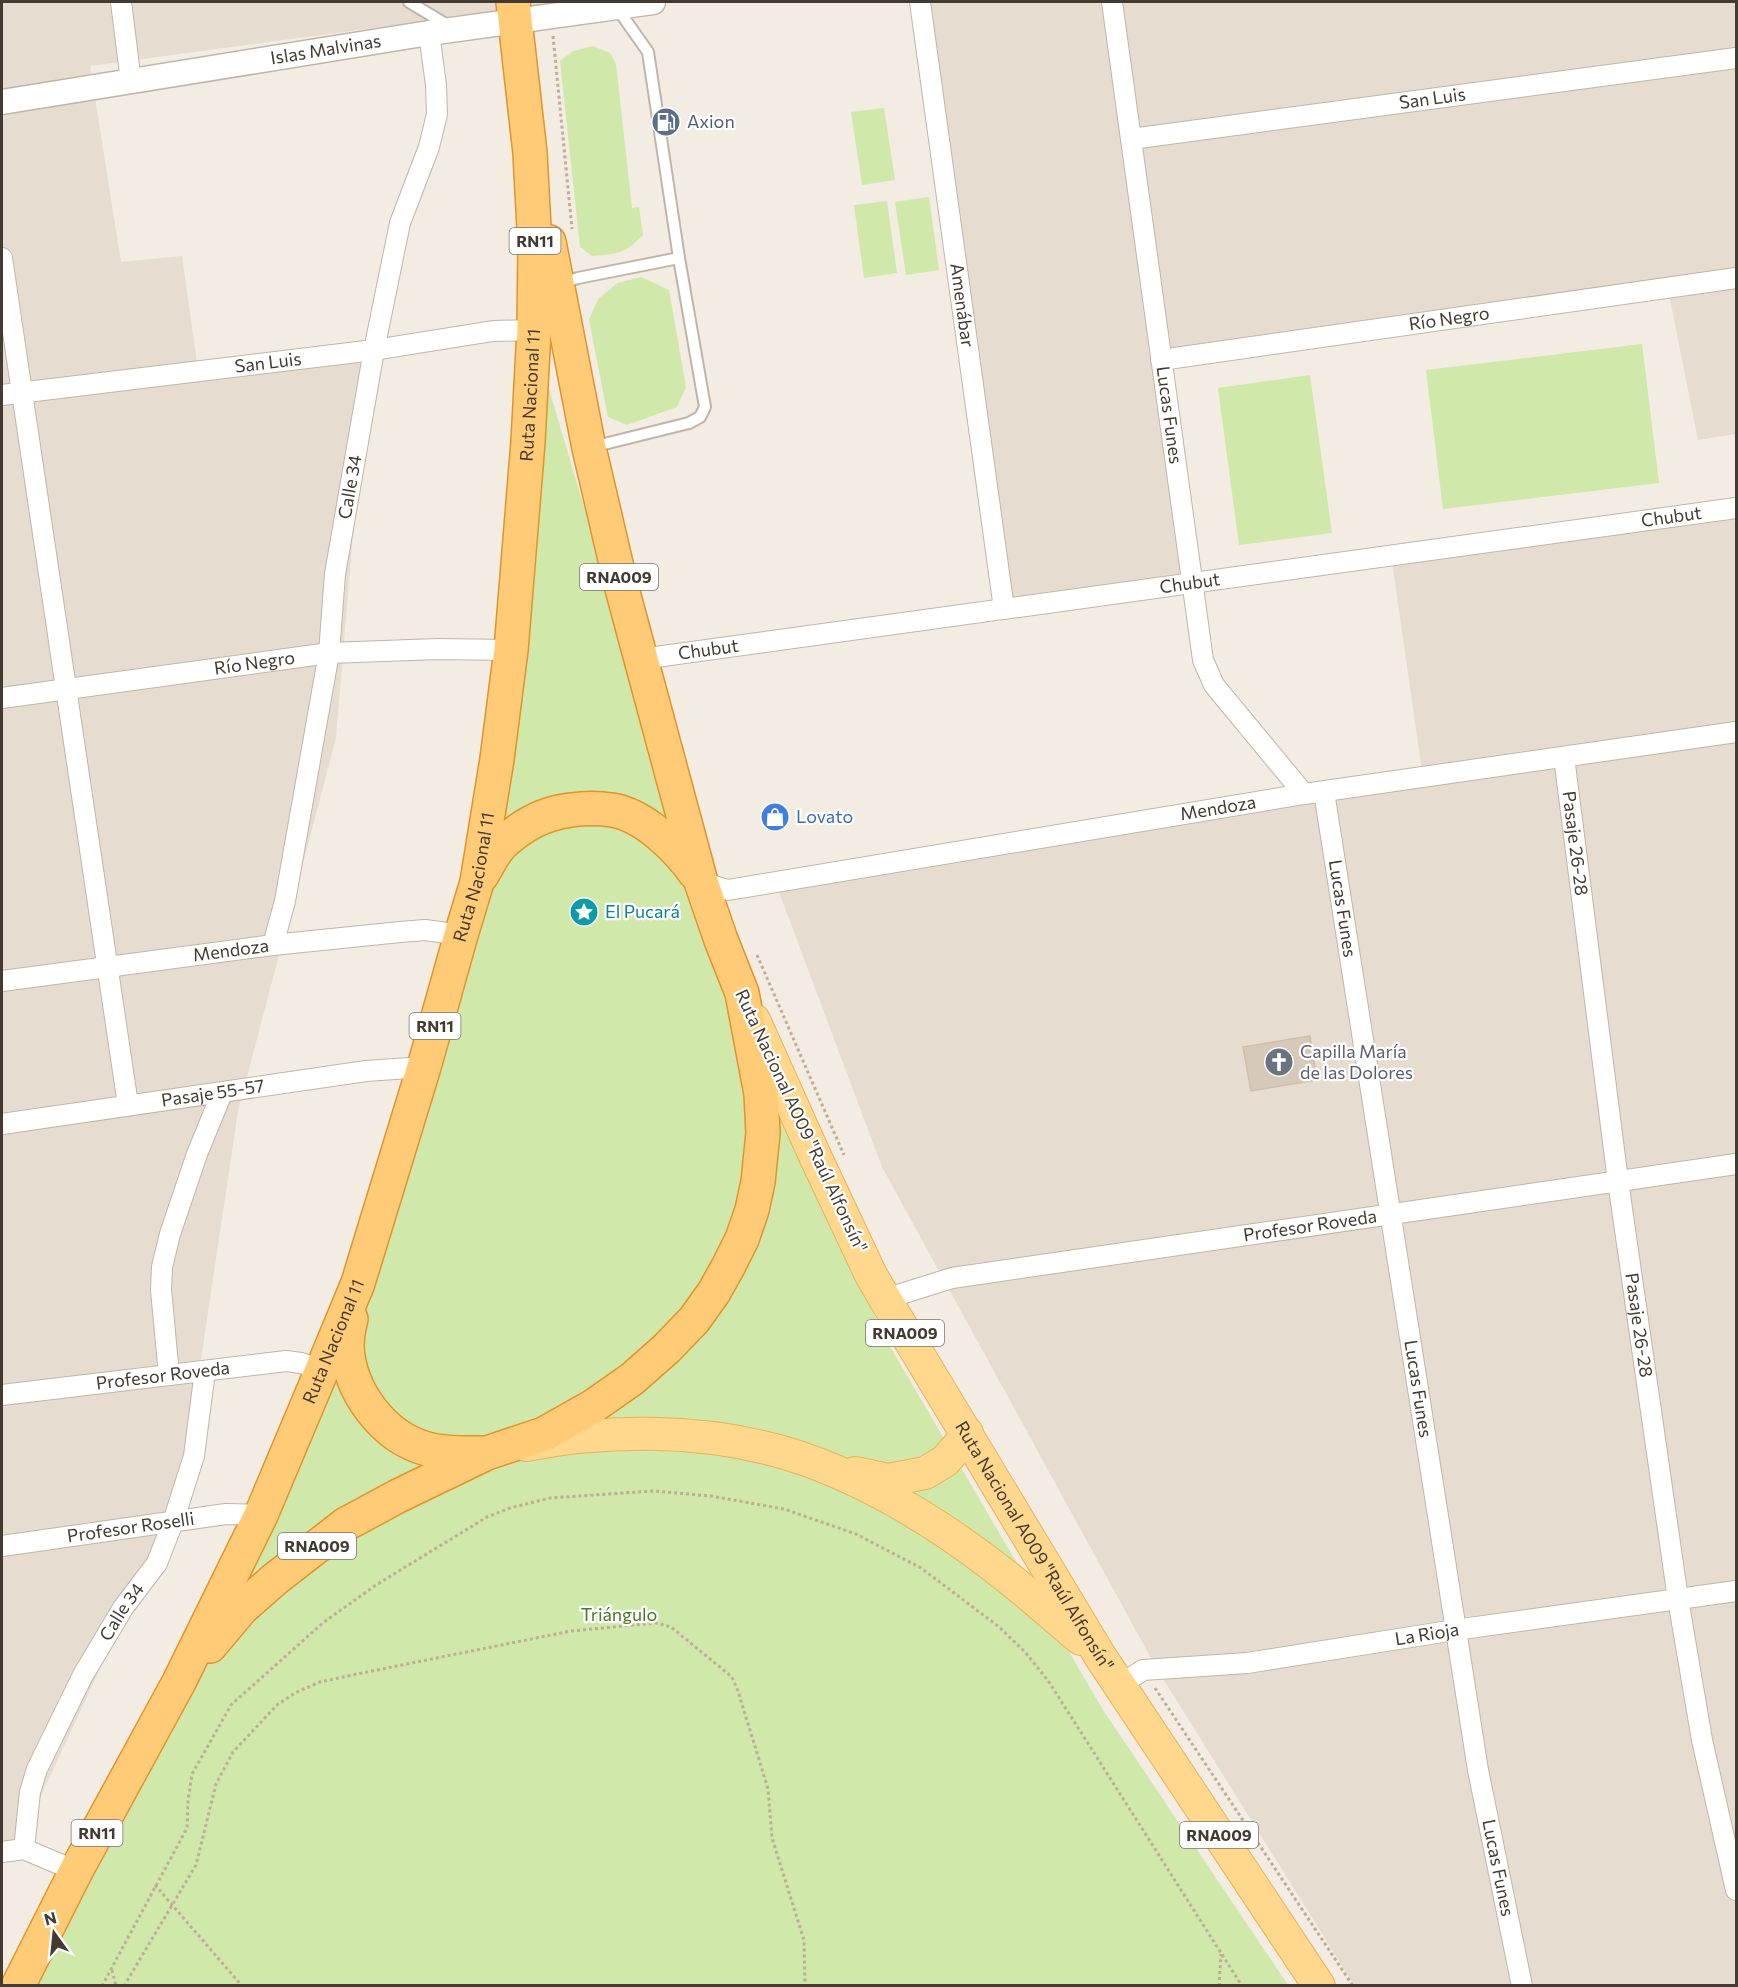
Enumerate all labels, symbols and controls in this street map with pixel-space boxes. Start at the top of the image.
street label: Islas Malvinas [269,29,383,68]
street label: San Luis [1398,82,1467,113]
fuel station icon: Axion [650,106,682,138]
place label: Axion [687,110,735,132]
road number: RN11 [510,228,560,254]
street label: Amenábar [946,262,980,348]
street label: Río Negro [1407,301,1491,335]
street label: Ruta Nacional 11 [514,328,544,462]
street label: San Luis [233,347,303,377]
street label: Lucas Funes [1152,365,1188,465]
street label: Calle 34 [333,453,366,521]
street label: Chubut [1639,501,1703,531]
road number: RNA009 [580,564,658,590]
street label: Chubut [1158,567,1221,597]
street label: Chubut [677,634,740,664]
street label: Río Negro [213,646,296,679]
street label: Mendoza [1178,790,1257,824]
street label: Pasaje 26-28 [1558,790,1594,897]
shop icon: Lovato [759,801,791,833]
place label: Lovato [796,805,853,827]
street label: Ruta Nacional 11 [448,810,498,944]
street label: Lucas Funes [1325,858,1362,959]
place icon: El Pucará [568,896,600,928]
place label: El Pucará [605,900,680,922]
street label: Mendoza [191,934,270,966]
street label: Ruta Nacional A009 "Raúl Alfonsín" [731,985,873,1256]
road number: RN11 [410,1013,460,1039]
place label: Capilla María de las Dolores [1300,1040,1413,1083]
church icon: Capilla María de las Dolores [1263,1046,1295,1078]
street label: Pasaje 55-57 [160,1074,266,1111]
street label: Profesor Roveda [1242,1204,1378,1246]
street label: Pasaje 26-28 [1621,1271,1658,1379]
street label: Ruta Nacional 11 [297,1276,368,1407]
road number: RNA009 [866,1320,944,1346]
street label: Lucas Funes [1400,1338,1437,1439]
street label: Profesor Roveda [95,1356,231,1394]
street label: Ruta Nacional A009 "Raúl Alfonsín" [951,1417,1119,1675]
street label: Profesor Roselli [66,1507,196,1547]
road number: RNA009 [278,1533,356,1559]
street label: Calle 34 [94,1578,148,1644]
park label: Triángulo [581,1603,657,1625]
street label: La Rioja [1393,1618,1461,1649]
street label: Lucas Funes [1478,1817,1520,1918]
road number: RN11 [72,1820,122,1846]
road number: RNA009 [1180,1822,1258,1848]
north arrow [24,1903,84,1963]
text: N [42,1907,58,1929]

